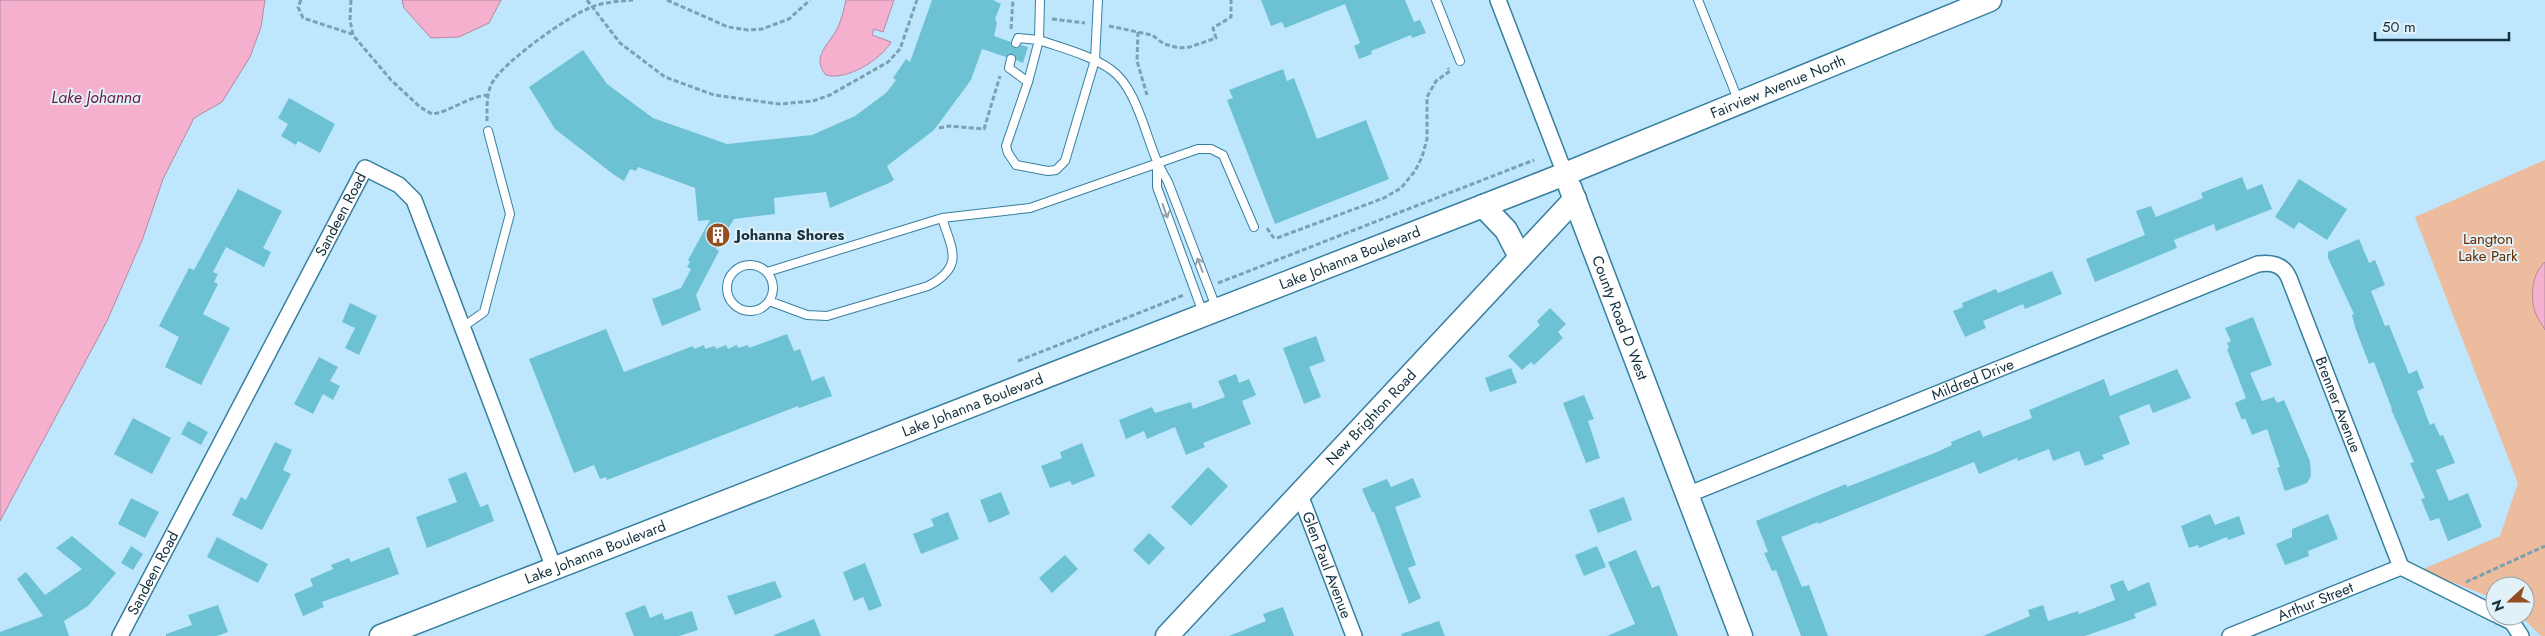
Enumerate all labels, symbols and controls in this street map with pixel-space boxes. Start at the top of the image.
scale bar [2375,10,2509,42]
text: 50 m [2382,16,2416,38]
street label: Fairview Avenue North [1707,49,1849,124]
water label: Lake Johanna [51,86,141,109]
street label: Sandeen Road [310,168,372,260]
one-way arrow [1161,202,1170,218]
street label: Lake Johanna Boulevard [1276,220,1424,295]
building icon: Johanna Shores [705,222,731,248]
place label: Johanna Shores [733,224,845,246]
park label: Langton Lake Park [2458,228,2518,267]
street label: County Road D West [1586,252,1654,384]
one-way arrow [1195,257,1204,272]
street label: Mildred Drive [1928,353,2017,406]
street label: Brenner Avenue [2310,354,2367,456]
street label: New Brighton Road [1321,364,1422,470]
street label: Lake Johanna Boulevard [899,368,1046,443]
street label: Glen Paul Avenue [1296,508,1357,622]
street label: Lake Johanna Boulevard [521,515,669,590]
street label: Sandeen Road [122,527,184,619]
street label: Arthur Street [2274,576,2357,627]
north arrow [2485,576,2535,626]
text: N [2487,597,2509,614]

